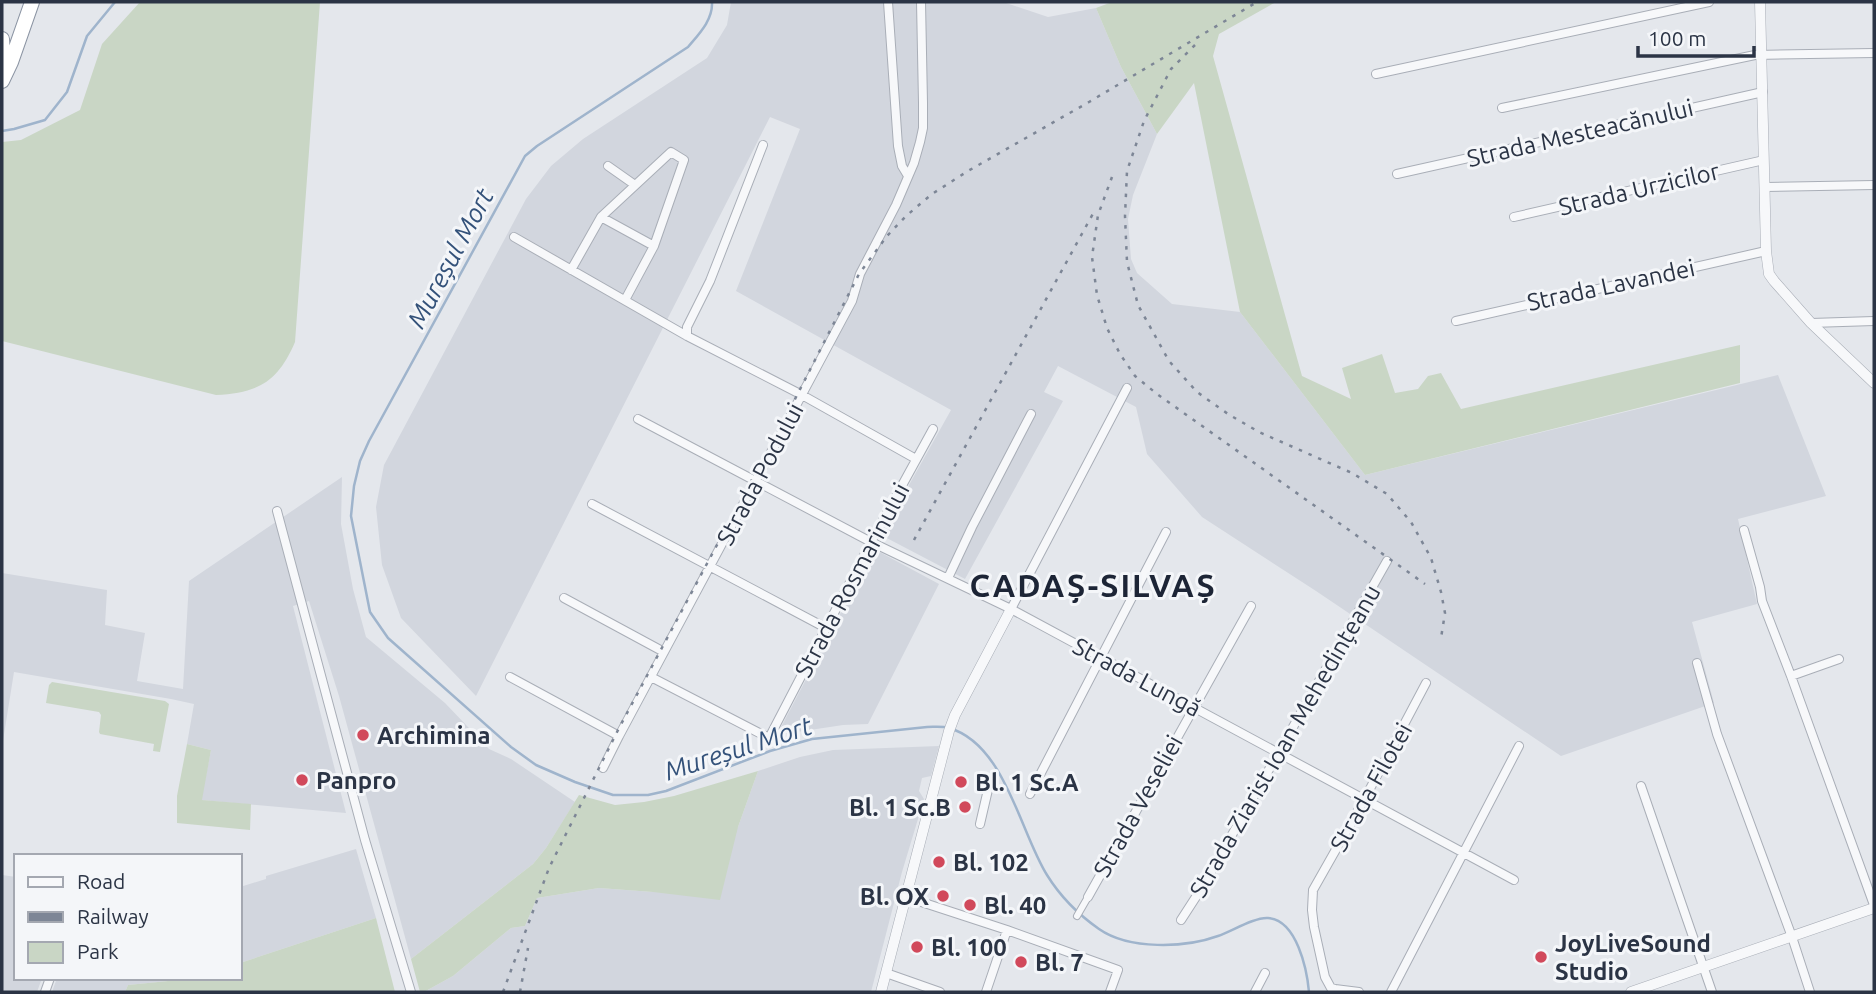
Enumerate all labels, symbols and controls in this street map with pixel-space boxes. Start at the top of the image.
scale bar [1638,14,1754,58]
text: 100 m [1648,26,1706,50]
street label: Strada Mesteacănului [1464,94,1696,172]
street label: Strada Urzicilor [1556,157,1722,221]
water label: Mureșul Mort [401,183,499,333]
street label: Strada Lavandei [1525,254,1697,316]
street label: Strada Podului [711,398,809,550]
street label: Strada Rosmarinului [789,478,915,682]
district label: CADAȘ-SILVAȘ [969,567,1217,603]
street label: Strada Ziarist Ioan Mehedințeanu [1184,580,1386,902]
street label: Strada Lungă [1068,632,1206,722]
water label: Mureșul Mort [661,710,816,786]
street label: Strada Filotei [1325,718,1417,856]
place label: Archimina [377,722,490,749]
marker: Archimina [355,727,371,743]
street label: Strada Veseliei [1088,730,1188,882]
place label: Panpro [316,767,396,794]
place label: Bl. 1 Sc.A [975,769,1079,796]
marker: Panpro [294,772,310,788]
marker: Bl. 1 Sc.A [953,774,969,790]
place label: Bl. 1 Sc.B [849,794,951,821]
marker: Bl. 1 Sc.B [957,799,973,815]
place label: Bl. 102 [953,849,1029,876]
legend [14,854,242,980]
marker: Bl. 102 [931,854,947,870]
text: Road [77,869,125,893]
place label: Bl. OX [860,883,929,910]
marker: Bl. OX [935,888,951,904]
place label: Bl. 40 [984,892,1046,919]
marker: Bl. 40 [962,897,978,913]
text: Railway [77,904,149,928]
place label: JoyLiveSound Studio [1555,930,1711,985]
place label: Bl. 100 [931,934,1007,961]
text: Park [77,939,119,963]
marker: Bl. 100 [909,939,925,955]
place label: Bl. 7 [1035,949,1084,976]
marker: JoyLiveSound Studio [1533,949,1549,965]
marker: Bl. 7 [1013,954,1029,970]

